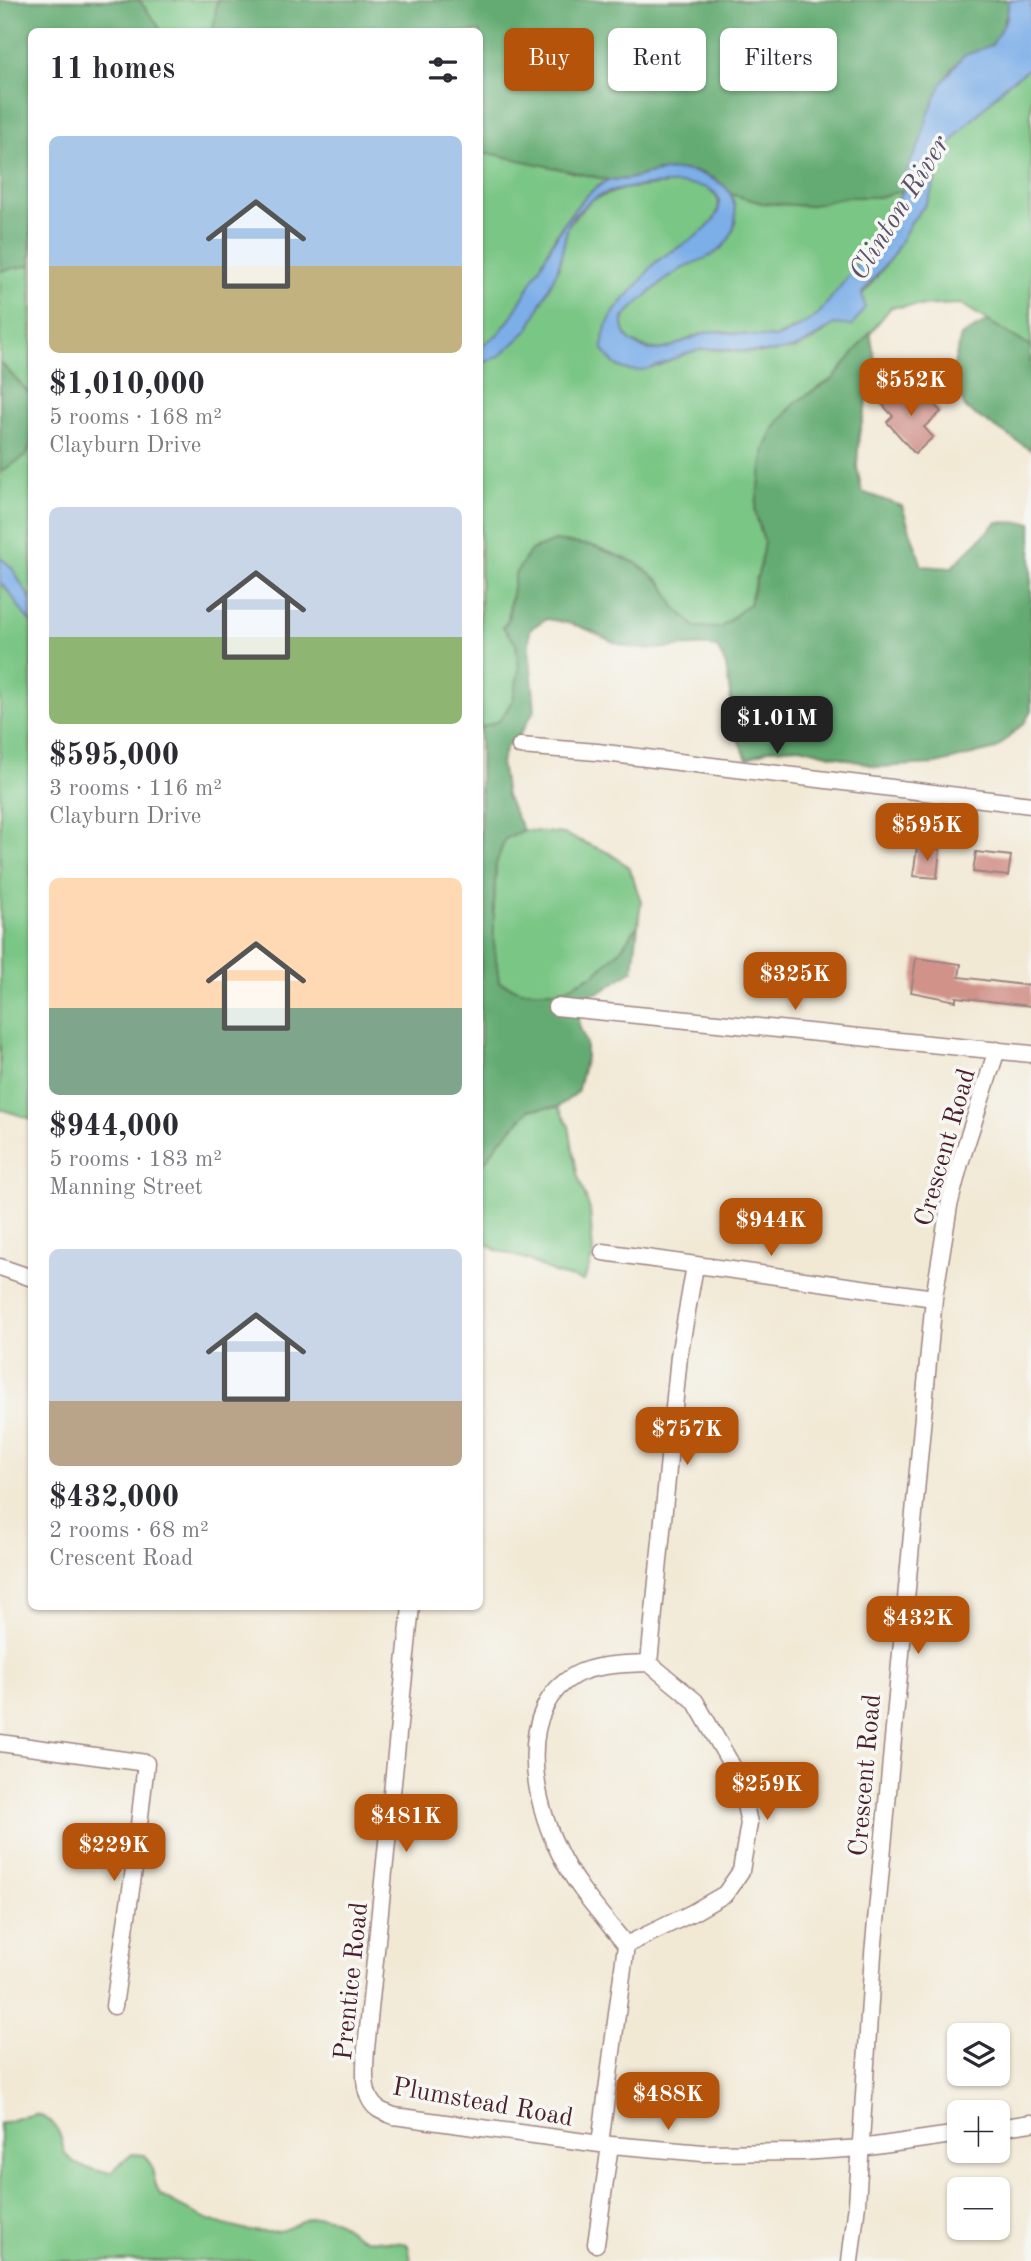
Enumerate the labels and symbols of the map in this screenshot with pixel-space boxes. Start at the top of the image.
water label: Clinton River [845,131,956,286]
pin: $552K [862,358,960,418]
pin: $1.01M [720,696,834,756]
pin: $595K [878,804,976,863]
pin: $325K [746,953,844,1012]
street label: Crescent Road [911,1066,981,1229]
pin: $944K [722,1198,820,1258]
pin: $757K [638,1408,736,1467]
pin: $432K [869,1596,967,1656]
street label: Crescent Road [846,1693,886,1857]
pin: $259K [718,1762,816,1822]
pin: $481K [357,1794,455,1854]
pin: $229K [65,1824,163,1883]
street label: Prentice Road [331,1901,373,2062]
pin: $488K [619,2072,717,2132]
street label: Plumstead Road [390,2074,575,2132]

